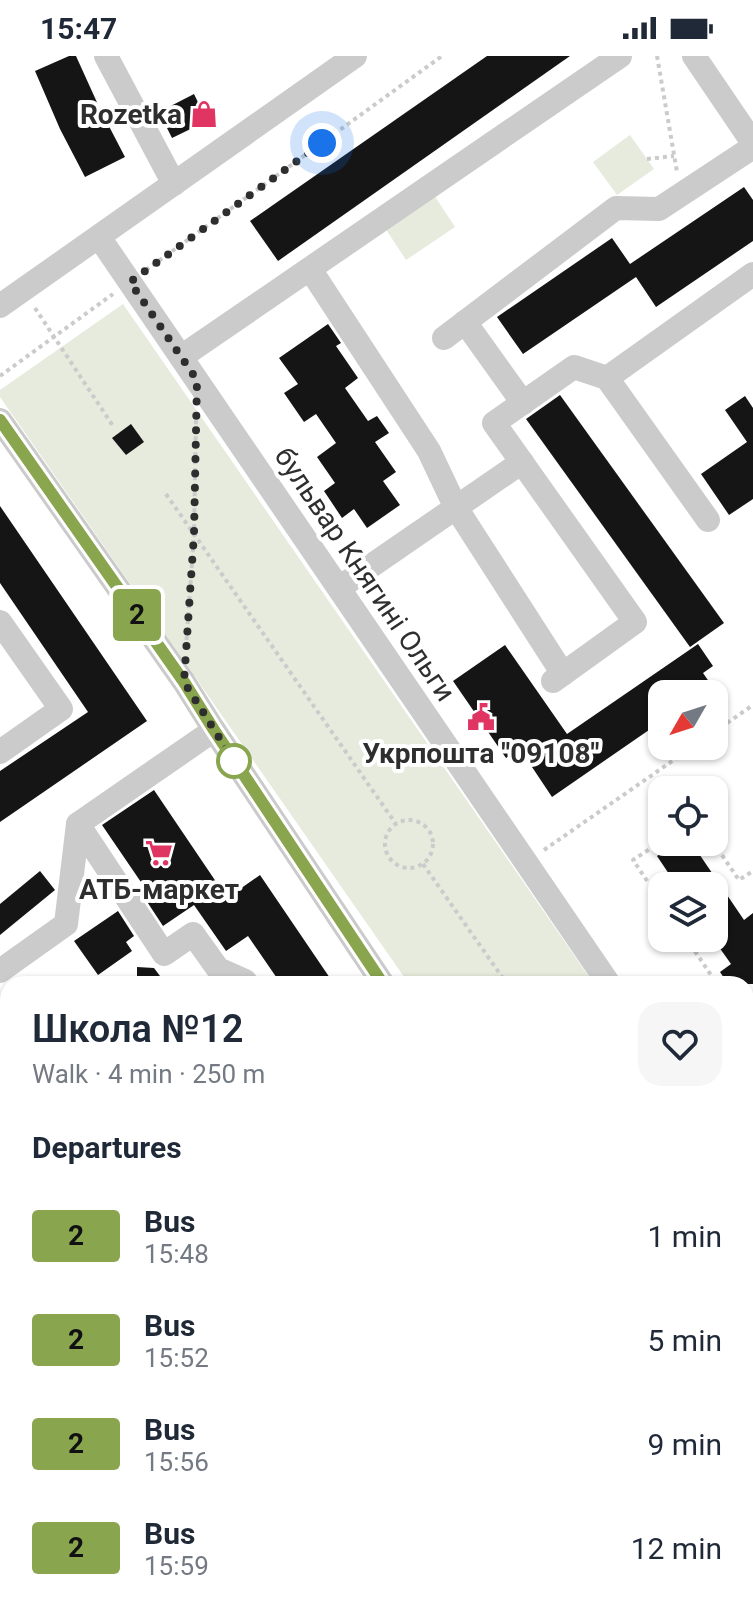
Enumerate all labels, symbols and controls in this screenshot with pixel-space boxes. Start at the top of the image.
text: 15:47 [40,11,117,46]
place label: Rozetka [80,98,182,131]
shop icon: Rozetka [189,99,219,129]
your location [302,123,342,163]
street label: бульвар Княгині Ольги [268,441,462,707]
line badge: 2 [111,589,163,641]
text: 2 [129,598,145,631]
north arrow [648,680,728,760]
map controls [648,680,728,952]
public building icon: Укрпошта "09108" [466,702,496,732]
place label: Укрпошта "09108" [363,737,600,770]
unlabelled marker [217,744,251,778]
button: locate [648,776,728,856]
supermarket icon: АТБ-маркет [144,838,174,868]
button: layers [648,872,728,952]
place label: АТБ-маркет [79,873,239,906]
button: heart [638,1002,722,1086]
text: Школа №12 [32,1007,243,1051]
text: Walk · 4 min · 250 m [32,1059,265,1089]
text: Departures [32,1130,182,1165]
text: Bus [144,1204,195,1239]
text: 2 [68,1219,84,1252]
text: 1 min [648,1219,722,1254]
text: 15:48 [144,1239,209,1269]
text: Bus [144,1308,195,1343]
text: 2 [68,1323,84,1356]
text: 5 min [648,1323,722,1358]
text: 15:52 [144,1343,209,1373]
text: Bus [144,1412,195,1447]
text: 2 [68,1427,84,1460]
text: 9 min [648,1427,722,1462]
text: 15:56 [144,1447,209,1477]
text: Bus [144,1516,195,1551]
text: 2 [68,1531,84,1564]
text: 12 min [631,1531,722,1566]
text: 15:59 [144,1551,209,1581]

